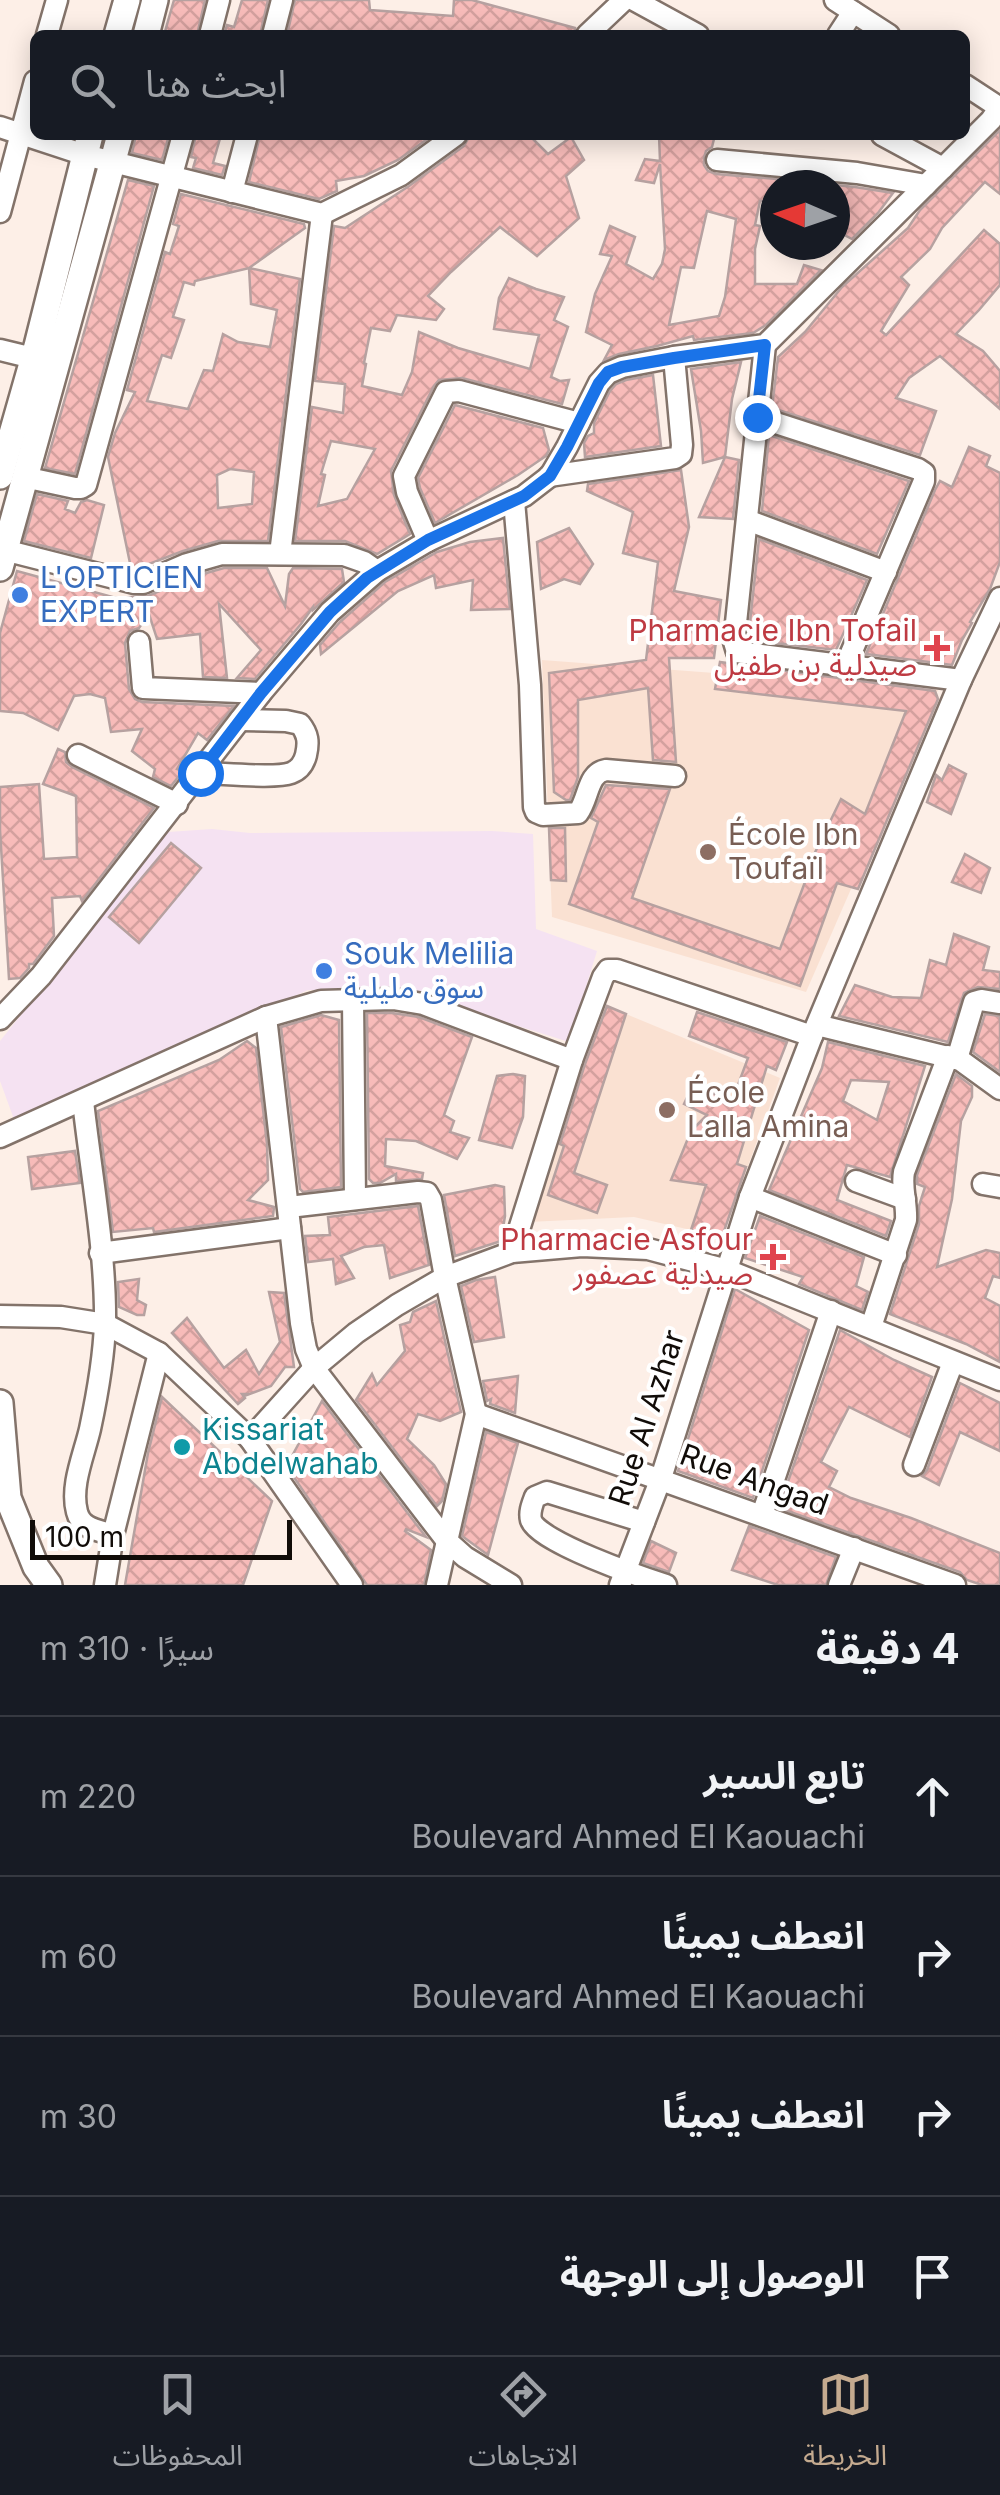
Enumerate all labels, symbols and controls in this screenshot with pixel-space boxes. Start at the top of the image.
search box [30,30,970,140]
icon: search [65,58,120,113]
text: ابحث هنا [145,60,287,106]
north arrow [760,170,850,260]
route end [735,395,781,441]
place label: L'OPTICIEN EXPERT [40,559,203,629]
marker: L'OPTICIEN EXPERT [9,584,31,606]
place label: Pharmacie Ibn Tofail صيدلية بن طفيل [628,612,917,682]
marker: Pharmacie Ibn Tofail صيدلية بن طفيل [926,637,948,659]
route start [178,751,224,797]
place label: École Ibn Toufaïl [728,816,859,886]
marker: École Ibn Toufaïl [697,841,719,863]
place label: Souk Melilia سوق مليلية [344,935,514,1005]
marker: Souk Melilia سوق مليلية [313,960,335,982]
place label: École Lalla Amina [687,1074,849,1144]
marker: École Lalla Amina [656,1099,678,1121]
place label: Pharmacie Asfour صيدلية عصفور [500,1221,753,1291]
marker: Pharmacie Asfour صيدلية عصفور [762,1246,784,1268]
street label: Rue Al Azhar [601,1325,691,1510]
place label: Kissariat Abdelwahab [202,1411,379,1481]
marker: Kissariat Abdelwahab [171,1436,193,1458]
street label: Rue Angad [675,1436,833,1522]
scale bar [30,1515,292,1560]
text: 100 m [45,1520,124,1554]
text: 4 دقيقة [816,1623,960,1674]
text: سيرًا · 310 m [40,1629,214,1668]
text: تابع السير [704,1752,865,1798]
icon: ahead [905,1769,960,1824]
text: 220 m [40,1777,136,1816]
text: Boulevard Ahmed El Kaouachi [412,1817,865,1856]
text: انعطف يمينًا [662,1912,865,1958]
icon: right [905,1929,960,1984]
text: 60 m [40,1937,117,1976]
text: Boulevard Ahmed El Kaouachi [412,1977,865,2016]
icon: right [905,2089,960,2144]
text: انعطف يمينًا [662,2091,865,2137]
text: 30 m [40,2097,117,2136]
icon: arrive [905,2249,960,2304]
text: الوصول إلى الوجهة [560,2251,865,2297]
tab: المحفوظات [113,2367,243,2486]
tab: الاتجاهات [468,2367,578,2486]
tab: الخريطة [803,2367,887,2486]

